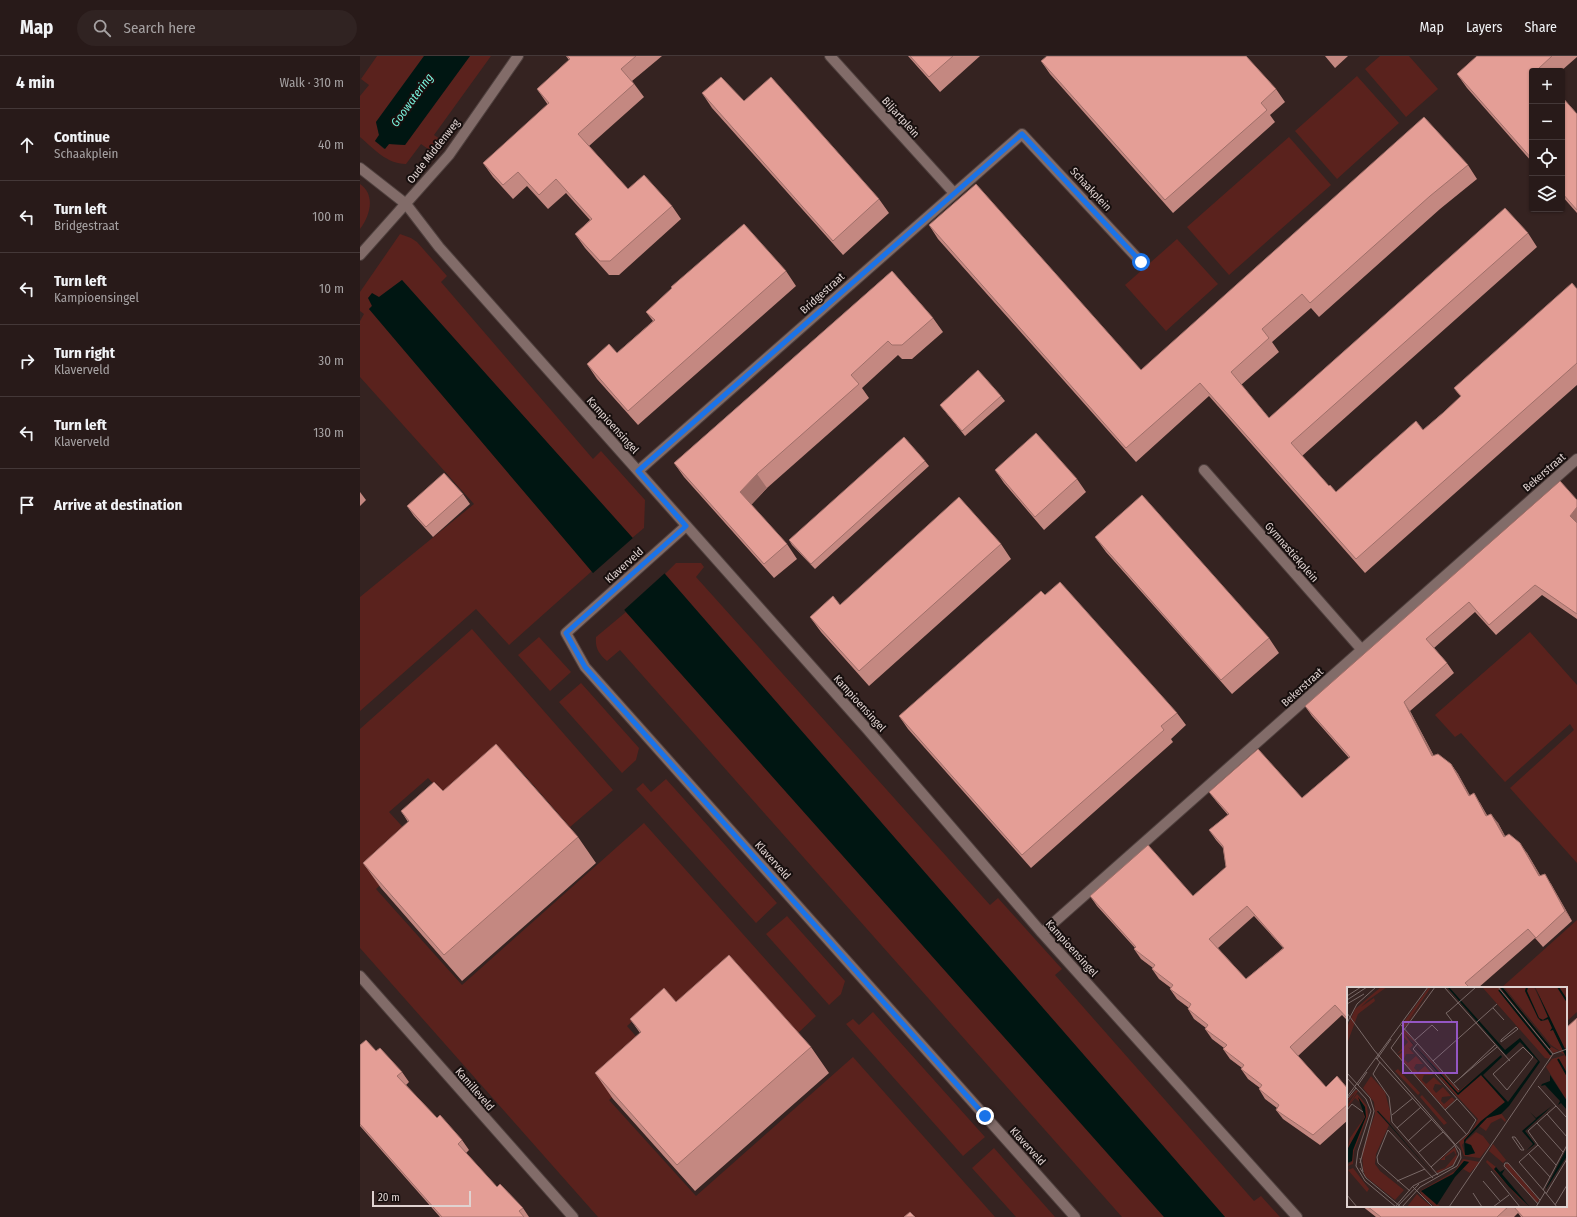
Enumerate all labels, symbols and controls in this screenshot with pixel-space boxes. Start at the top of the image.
search box [77,10,357,46]
text: Map [20,16,53,39]
icon: search [91,17,113,39]
text: Search here [123,19,196,37]
text: Map [1420,19,1444,36]
text: Layers [1466,19,1502,36]
text: Share [1524,19,1557,36]
map controls [1529,68,1565,212]
button: + [1529,68,1565,104]
water label: Goowatering [388,71,436,129]
text: 4 min [16,72,55,93]
text: Walk · 310 m [280,75,344,90]
street label: Biljartplein [879,94,922,140]
button: − [1529,104,1565,140]
street label: Oude Middenweg [404,116,463,186]
text: Continue [54,128,110,146]
icon: ahead [16,134,38,156]
text: 40 m [318,137,344,152]
button: locate [1529,140,1565,176]
text: Schaakplein [54,146,118,161]
street label: Schaakplein [1067,165,1114,214]
button: layers [1529,176,1565,212]
text: Turn left [54,200,107,218]
icon: left [16,206,38,228]
text: 100 m [312,209,344,224]
text: Bridgestraat [54,218,119,233]
route start [1132,253,1150,271]
street label: Bridgestraat [798,270,847,317]
text: Turn left [54,272,107,290]
icon: left [16,278,38,300]
text: 10 m [319,281,344,296]
text: Kampioensingel [54,290,139,305]
text: Turn right [54,344,115,362]
icon: right [16,350,38,372]
text: 30 m [318,353,344,368]
text: Klaverveld [54,362,110,377]
street label: Kampioensingel [584,394,642,456]
text: Turn left [54,416,107,434]
icon: left [16,422,38,444]
text: 130 m [313,425,344,440]
text: Klaverveld [54,434,110,449]
street label: Bekerstraat [1521,450,1568,494]
icon: arrive [16,494,38,516]
text: Arrive at destination [54,496,182,514]
street label: Gymnastiekplein [1262,520,1321,585]
street label: Klaverveld [603,545,646,586]
street label: Bekerstraat [1279,665,1326,710]
street label: Kampioensingel [831,672,889,734]
street label: Klaverveld [752,839,793,882]
street label: Kampioensingel [1043,917,1101,979]
inset map [1347,987,1567,1207]
street label: Kamilleveld [452,1065,497,1113]
route end [976,1107,994,1125]
street label: Klaverveld [1007,1125,1048,1168]
scale bar [372,1189,471,1208]
text: 20 m [378,1191,400,1204]

